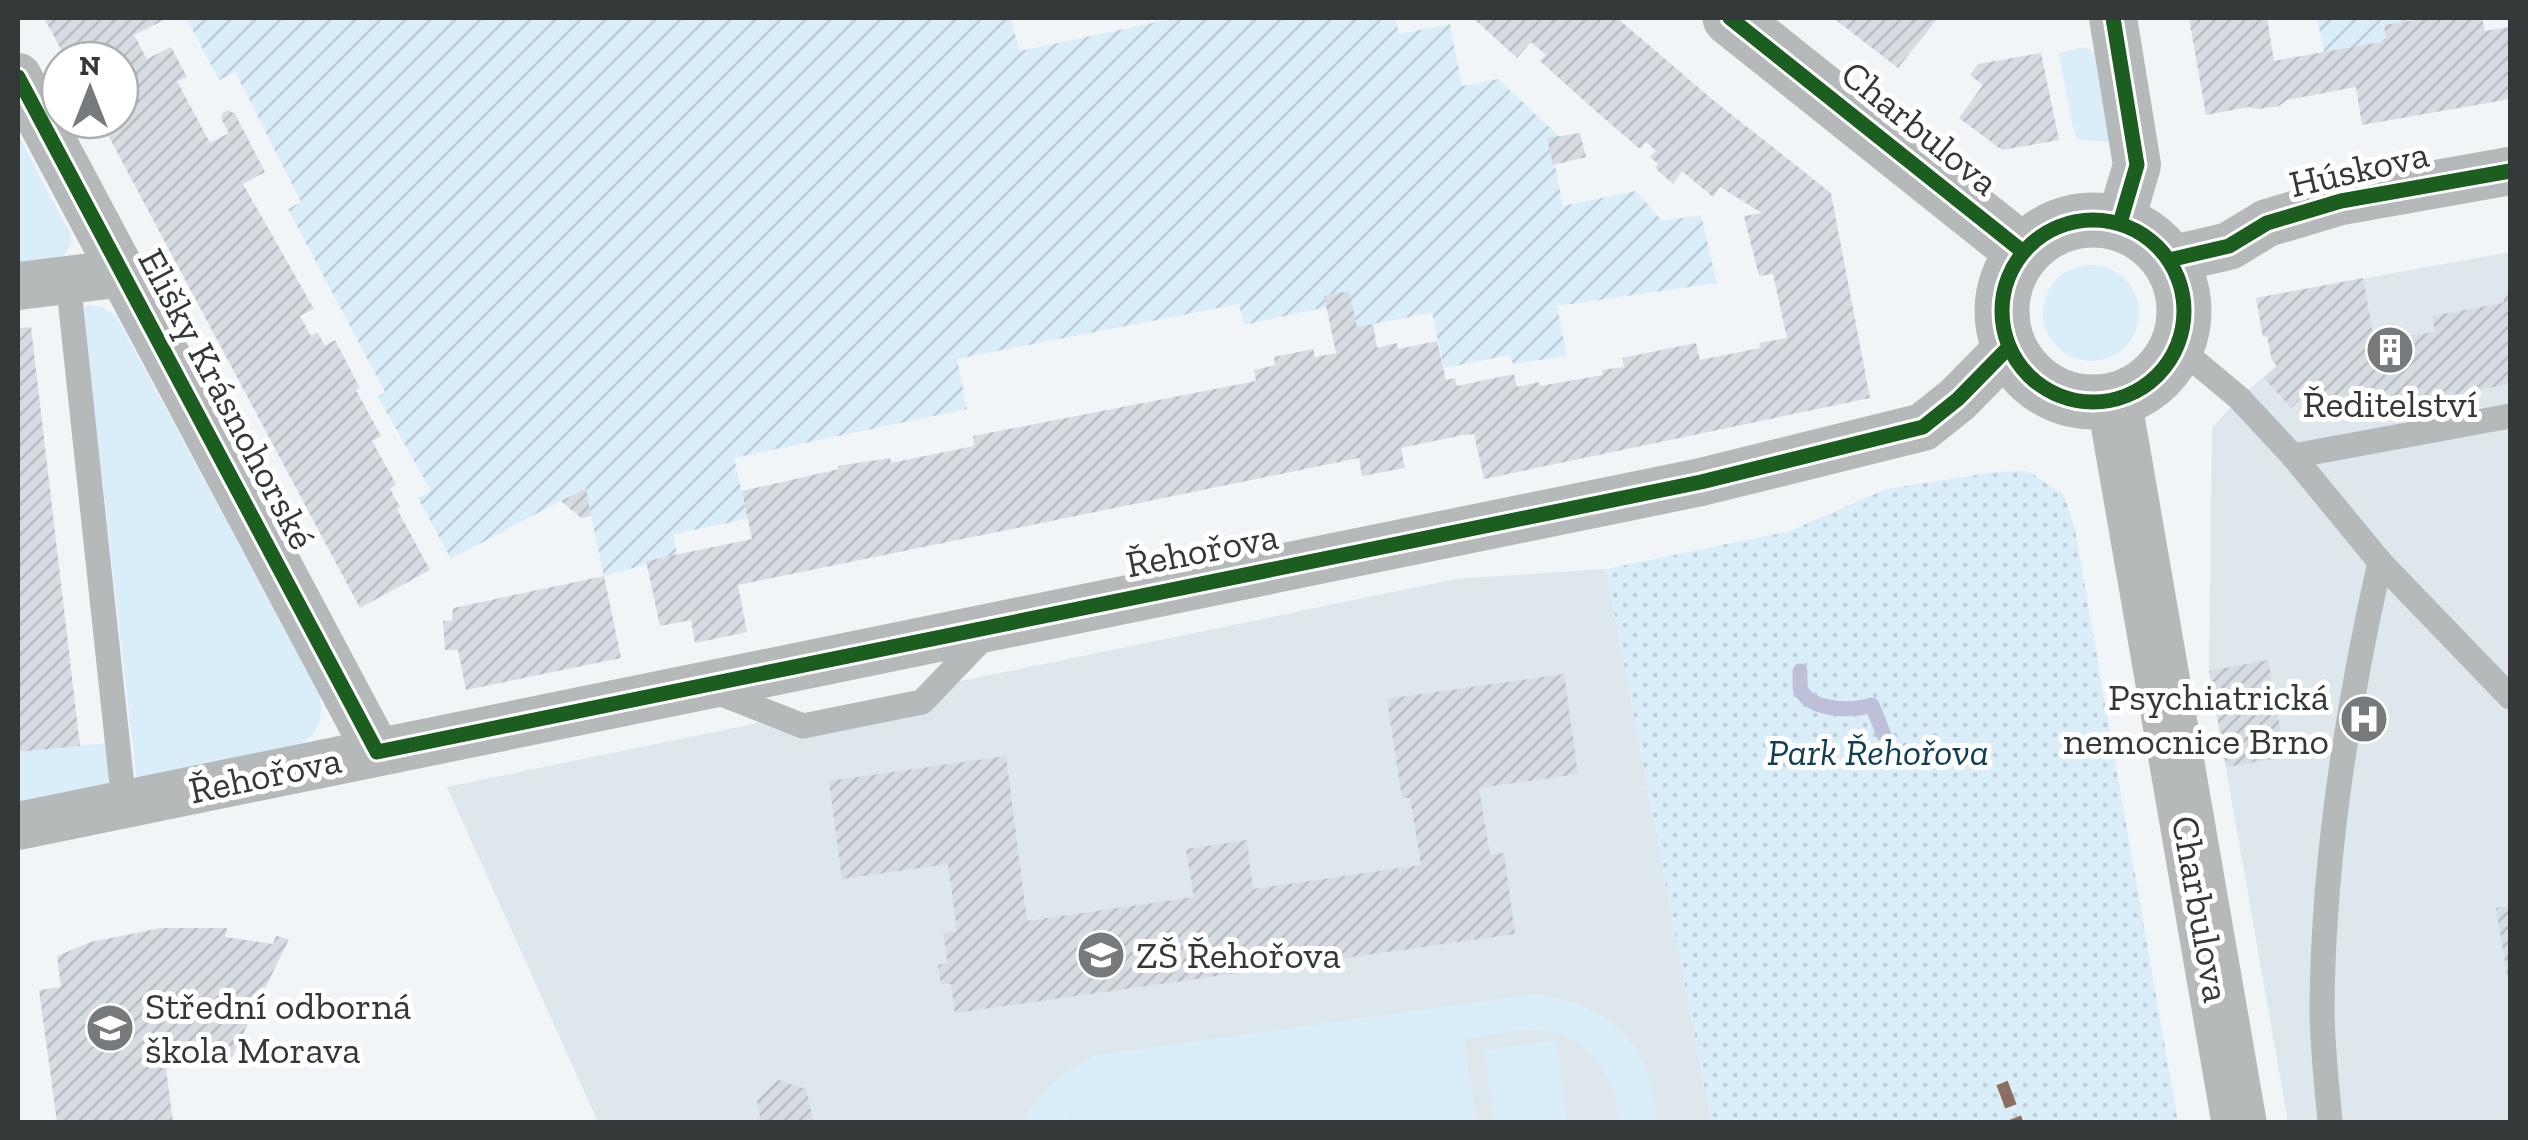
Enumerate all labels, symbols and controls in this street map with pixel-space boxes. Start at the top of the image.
north arrow [40,40,140,140]
text: N [79,49,101,82]
street label: Charbulova [1832,51,2008,205]
street label: Húskova [2285,131,2433,207]
street label: Elišky Krásnohorské [128,241,326,557]
building icon: Ředitelství [2364,324,2416,376]
place label: Ředitelství [2302,381,2478,427]
street label: Řehořova [1122,513,1282,587]
place label: Psychiatrická nemocnice Brno [2063,674,2329,764]
hospital icon: Psychiatrická nemocnice Brno [2338,693,2390,745]
park label: Park Řehořova [1767,729,1989,775]
street label: Řehořova [185,736,345,814]
street label: Charbulova [2162,812,2240,1006]
school or university icon: ZŠ Řehořova [1075,929,1127,981]
place label: ZŠ Řehořova [1136,932,1341,978]
place label: Střední odborná škola Morava [145,983,411,1073]
school or university icon: Střední odborná škola Morava [84,1002,136,1054]

